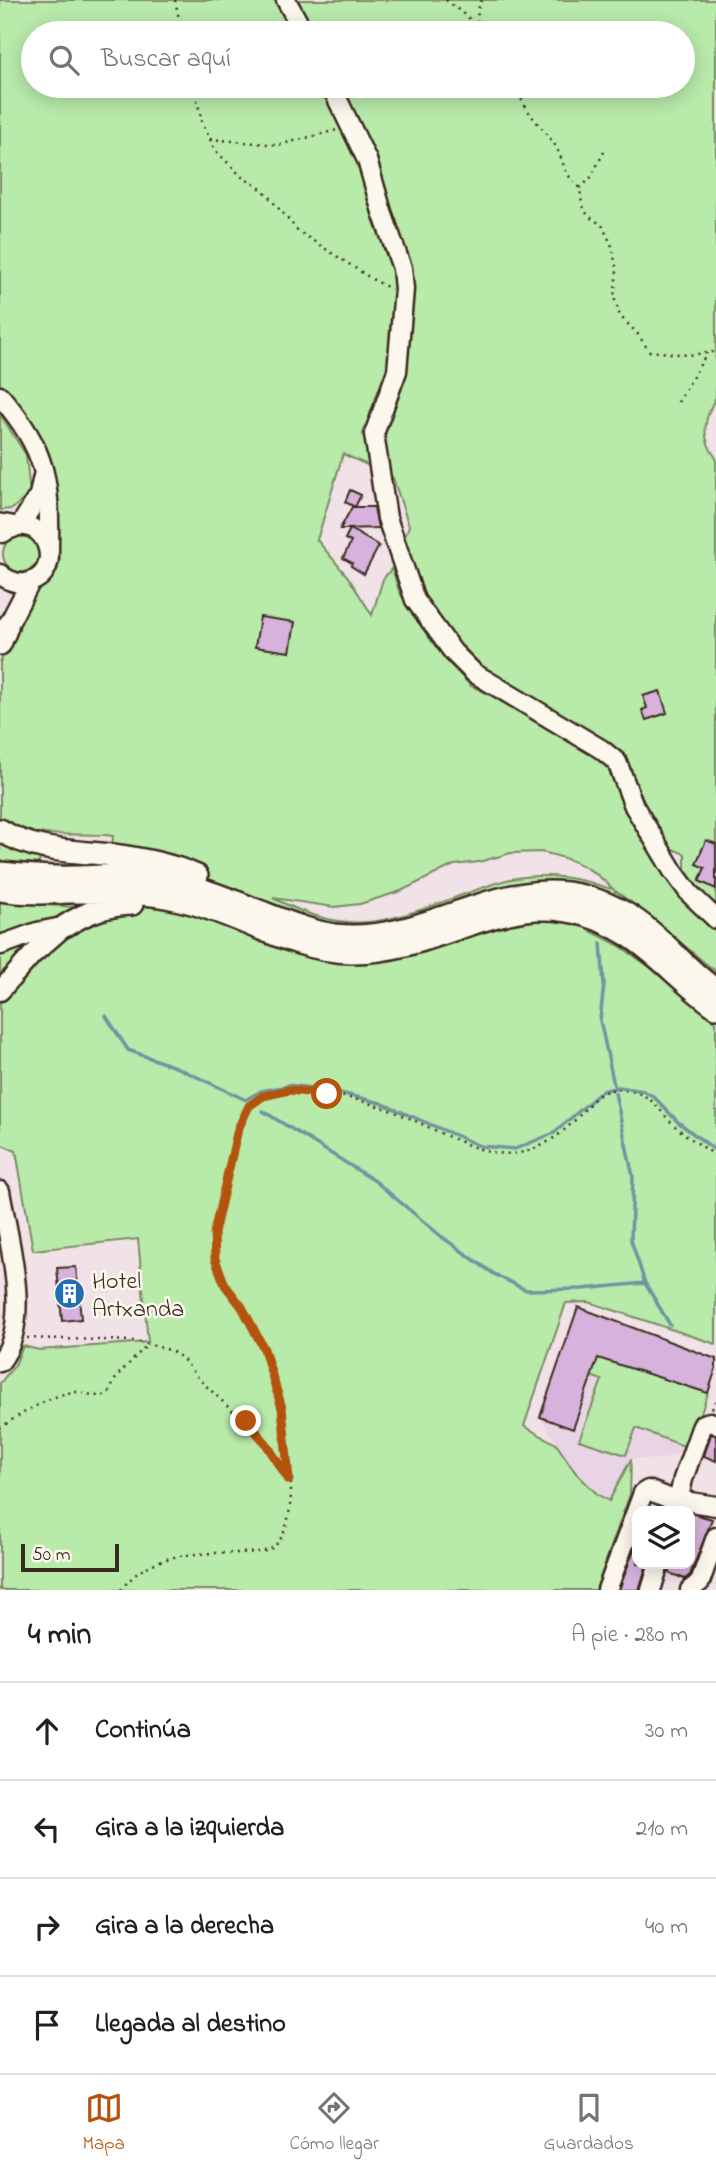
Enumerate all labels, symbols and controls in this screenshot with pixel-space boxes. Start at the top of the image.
search box [21,21,695,98]
icon: search [45,41,83,79]
text: Buscar aquí [101,41,231,79]
route start [311,1078,342,1109]
place label: Hotel Artxanda [92,1265,184,1328]
building icon: Hotel Artxanda [52,1277,86,1311]
route end [230,1405,261,1436]
map controls [632,1506,695,1569]
button: layers [632,1506,695,1569]
scale bar [21,1541,119,1573]
text: 50 m [32,1542,71,1569]
text: 4 min [28,1614,91,1658]
text: A pie · 280 m [571,1619,688,1652]
icon: ahead [28,1712,66,1750]
text: Continúa [95,1712,191,1750]
text: 30 m [645,1715,688,1748]
icon: left [28,1810,66,1848]
text: Gira a la izquierda [95,1810,284,1848]
text: 210 m [636,1813,688,1846]
icon: right [28,1908,66,1946]
text: Gira a la derecha [95,1908,274,1946]
text: 40 m [645,1911,688,1944]
icon: arrive [28,2006,66,2044]
text: Llegada al destino [95,2006,286,2044]
tab: Mapa [82,2089,125,2158]
tab: Cómo llegar [290,2089,379,2158]
tab: Guardados [544,2089,634,2158]

